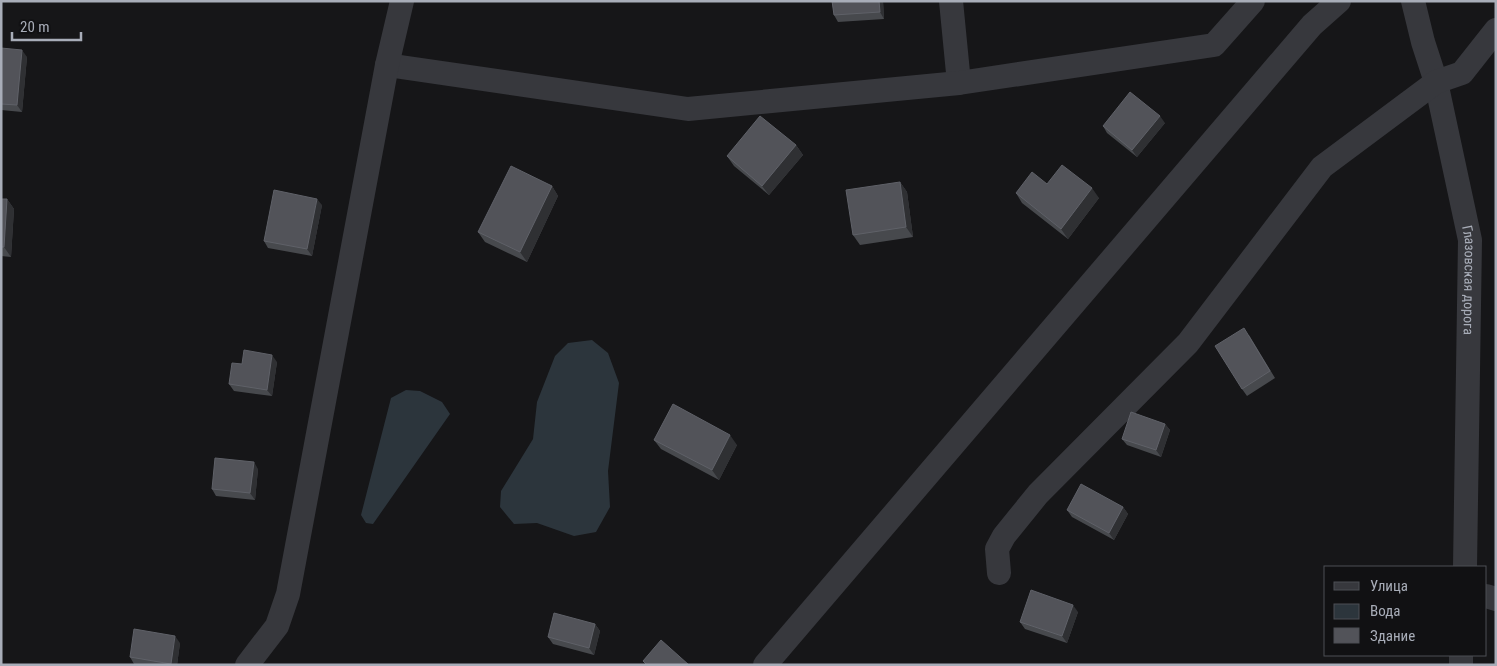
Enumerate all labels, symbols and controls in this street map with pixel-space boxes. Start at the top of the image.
scale bar [12,10,81,42]
text: 20 m [20,18,50,36]
street label: Глазовская дорога [1459,224,1478,335]
legend [1324,566,1487,656]
text: Улица [1370,577,1408,595]
text: Вода [1370,602,1400,620]
text: Здание [1370,627,1415,645]

